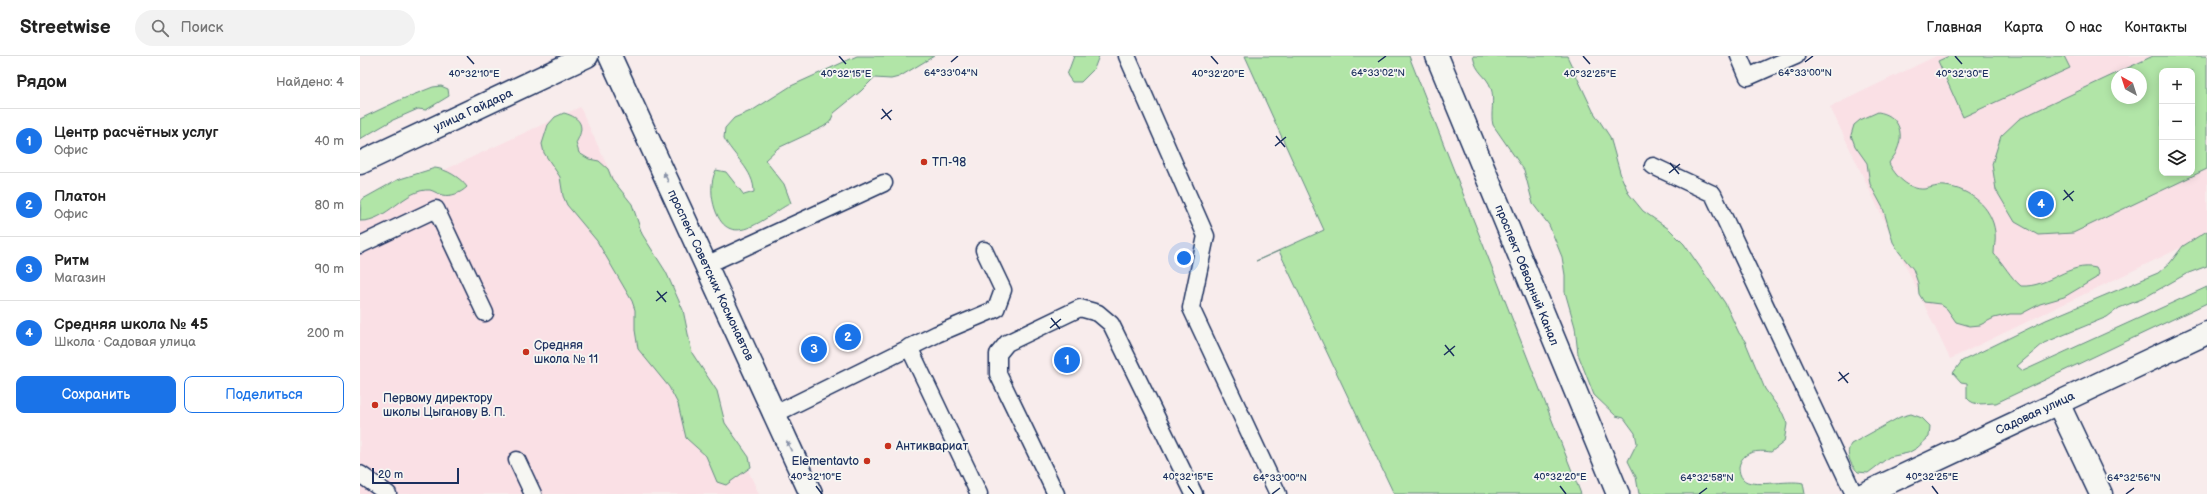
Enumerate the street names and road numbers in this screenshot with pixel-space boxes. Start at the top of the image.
street label: улица Гайдара [431,86,515,135]
street label: проспект Советских Космонавтов [664,187,757,364]
street label: проспект Обводный Канал [1491,203,1562,348]
street label: Садовая улица [1993,389,2077,438]

